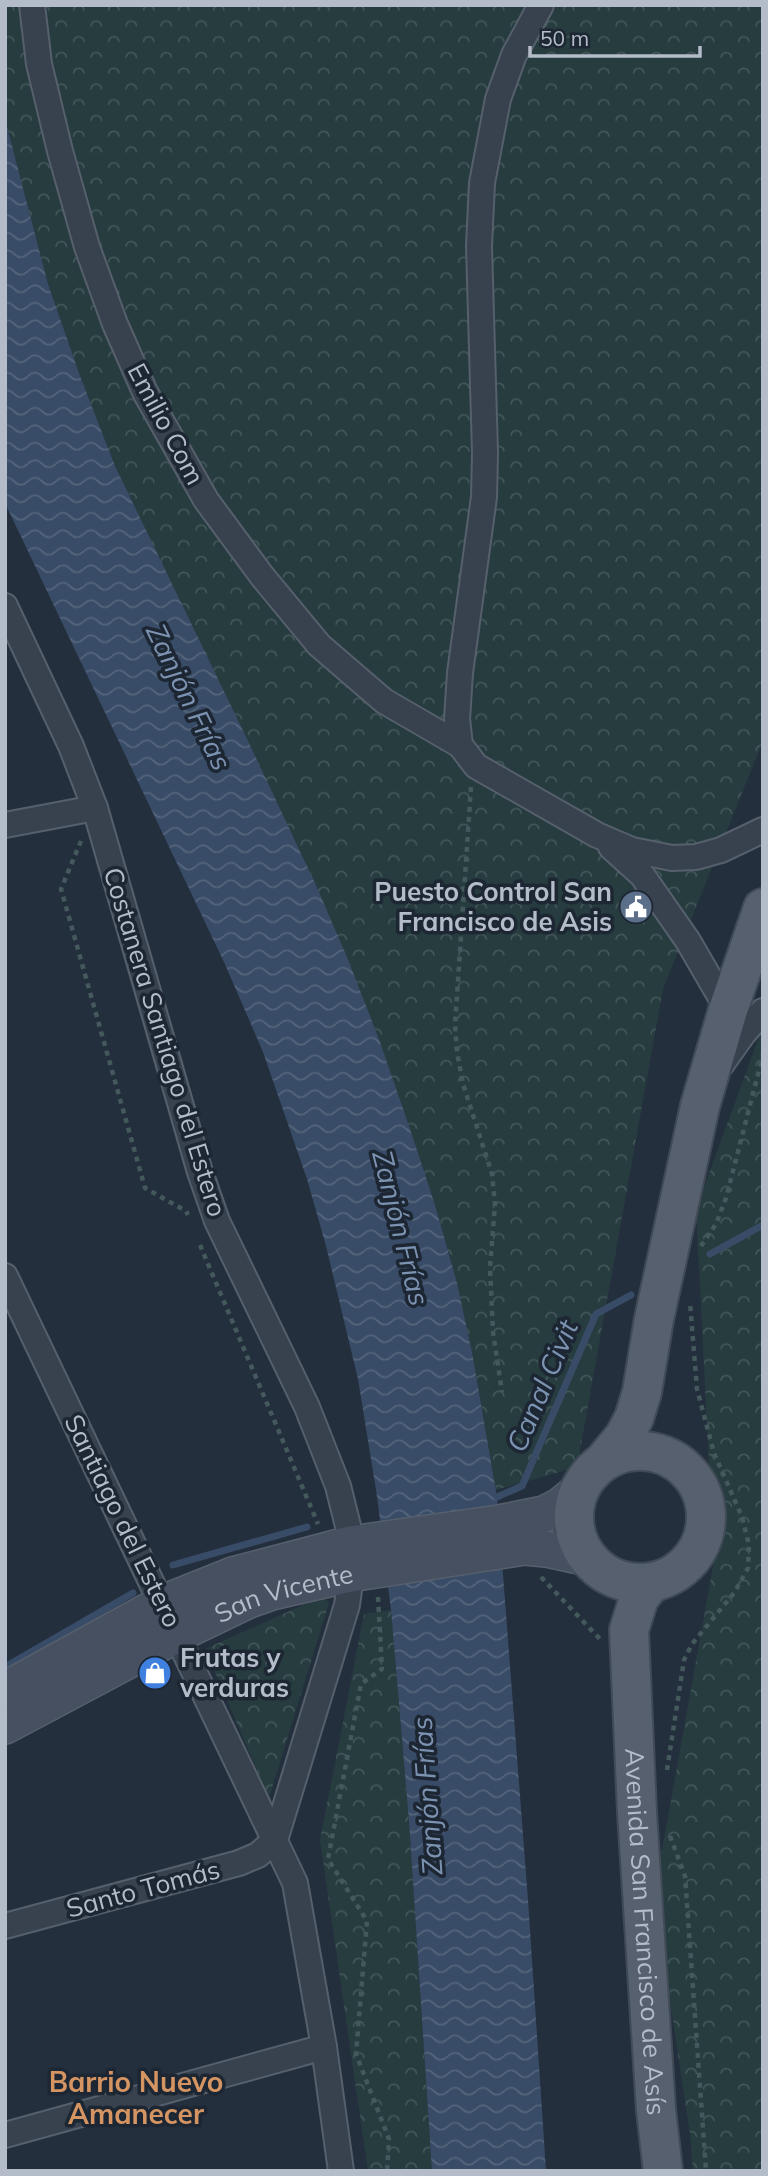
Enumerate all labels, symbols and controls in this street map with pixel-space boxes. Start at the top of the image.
scale bar [530,14,700,58]
text: 50 m [540,25,589,51]
street label: Emilio Com [121,357,212,490]
water label: Zanjón Frías [139,618,240,776]
street label: Costanera Santiago del Estero [97,863,234,1220]
place label: Puesto Control San Francisco de Asis [374,875,612,938]
public building icon: Puesto Control San Francisco de Asis [617,888,655,926]
water label: Zanjón Frías [365,1147,438,1309]
water label: Canal Civit [498,1314,585,1457]
street label: Santiago del Estero [58,1409,189,1633]
street label: San Vicente [209,1557,356,1630]
place label: Frutas y verduras [179,1641,289,1704]
shop icon: Frutas y verduras [136,1654,174,1692]
water label: Zanjón Frías [403,1716,450,1877]
street label: Avenida San Francisco de Asís [618,1747,673,2116]
street label: Santo Tomás [63,1852,223,1925]
district label: Barrio Nuevo Amanecer [49,2064,223,2131]

